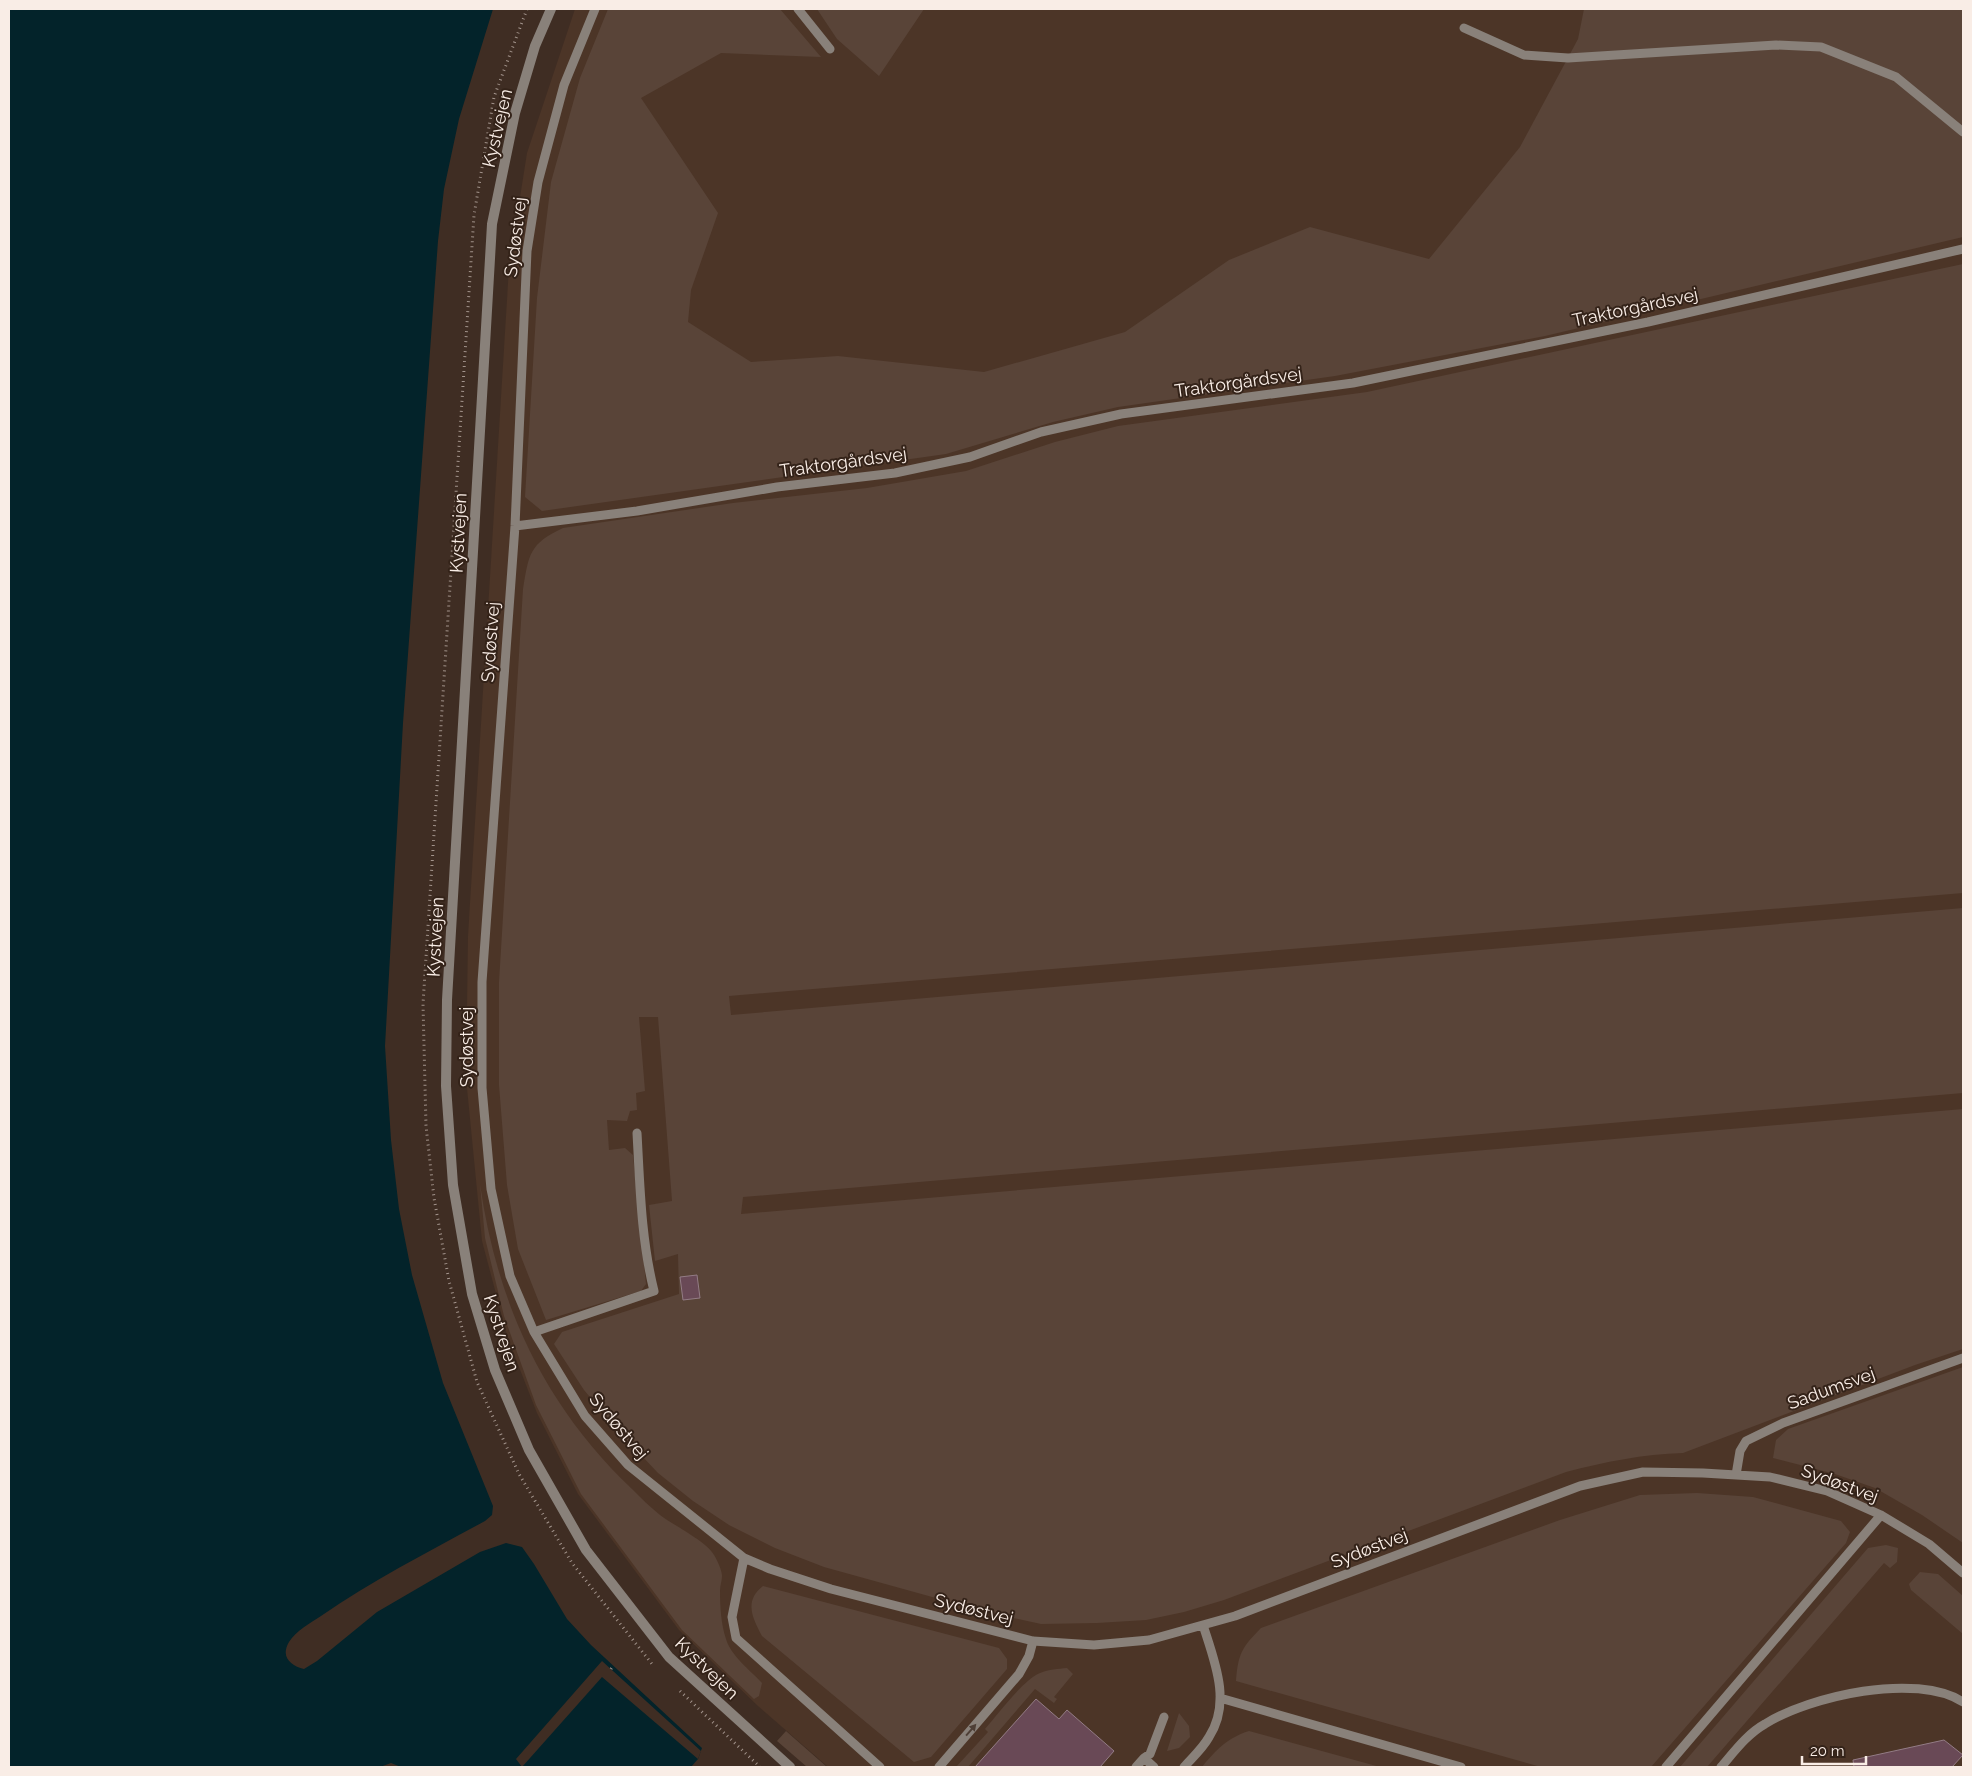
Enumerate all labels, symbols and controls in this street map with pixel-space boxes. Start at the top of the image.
street label: Kystvejen [478,87,516,169]
street label: Sydøstvej [500,196,530,278]
street label: Traktorgårdsvej [1570,283,1700,331]
street label: Traktorgårdsvej [1173,363,1303,401]
street label: Traktorgårdsvej [778,443,908,481]
street label: Kystvejen [445,492,471,574]
street label: Sydøstvej [477,601,503,683]
street label: Kystvejen [422,896,448,978]
street label: Sydøstvej [456,1007,477,1087]
street label: Kystvejen [480,1292,524,1374]
street label: Sadumsvej [1784,1362,1878,1414]
street label: Sydøstvej [585,1388,653,1464]
street label: Sydøstvej [1799,1459,1881,1507]
street label: Sydøstvej [1328,1524,1410,1572]
street label: Sydøstvej [932,1589,1016,1629]
street label: Kystvejen [671,1633,743,1703]
one-way arrow [965,1724,976,1737]
scale bar [1802,1734,1866,1766]
text: 20 m [1810,1742,1845,1760]

